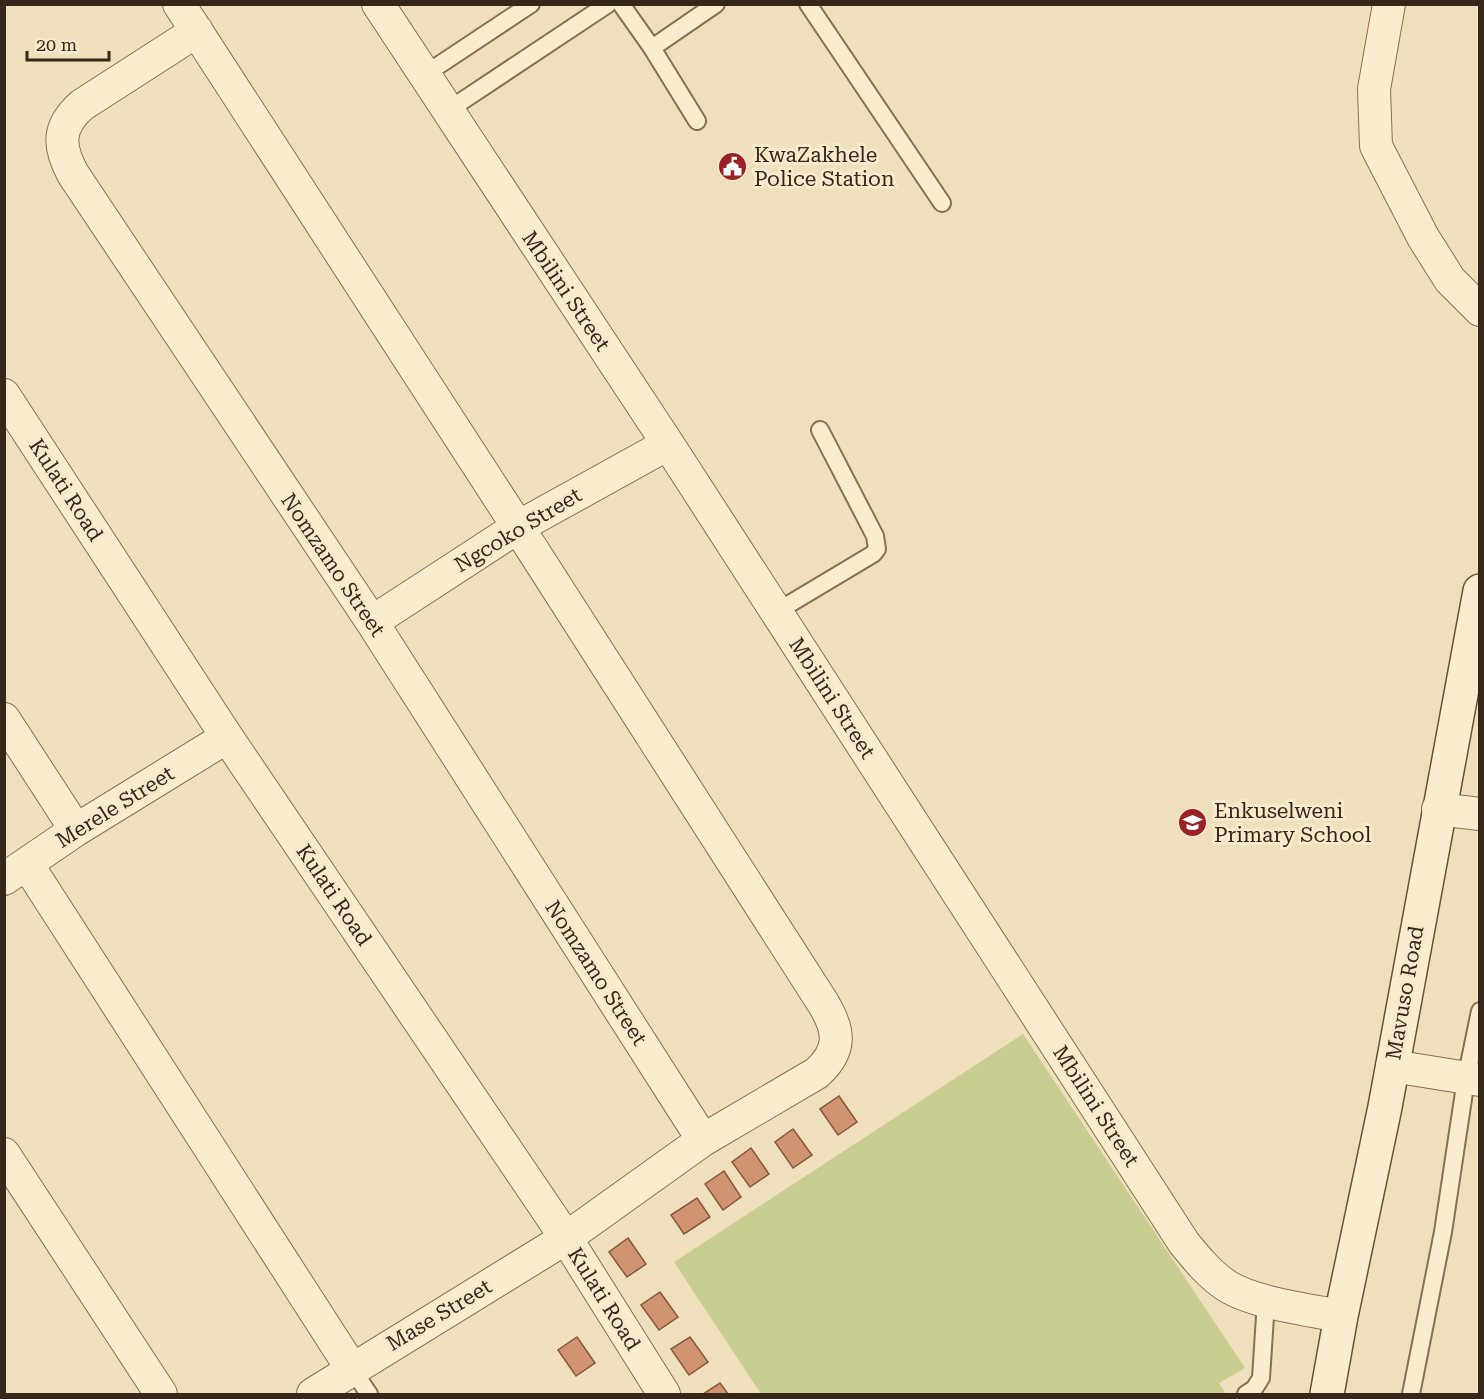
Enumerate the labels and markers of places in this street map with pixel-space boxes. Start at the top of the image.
place label: KwaZakhele Police Station [754,143,895,191]
public building icon: KwaZakhele Police Station [717,151,749,183]
place label: Enkuselweni Primary School [1214,799,1372,847]
school or university icon: Enkuselweni Primary School [1177,807,1209,839]

